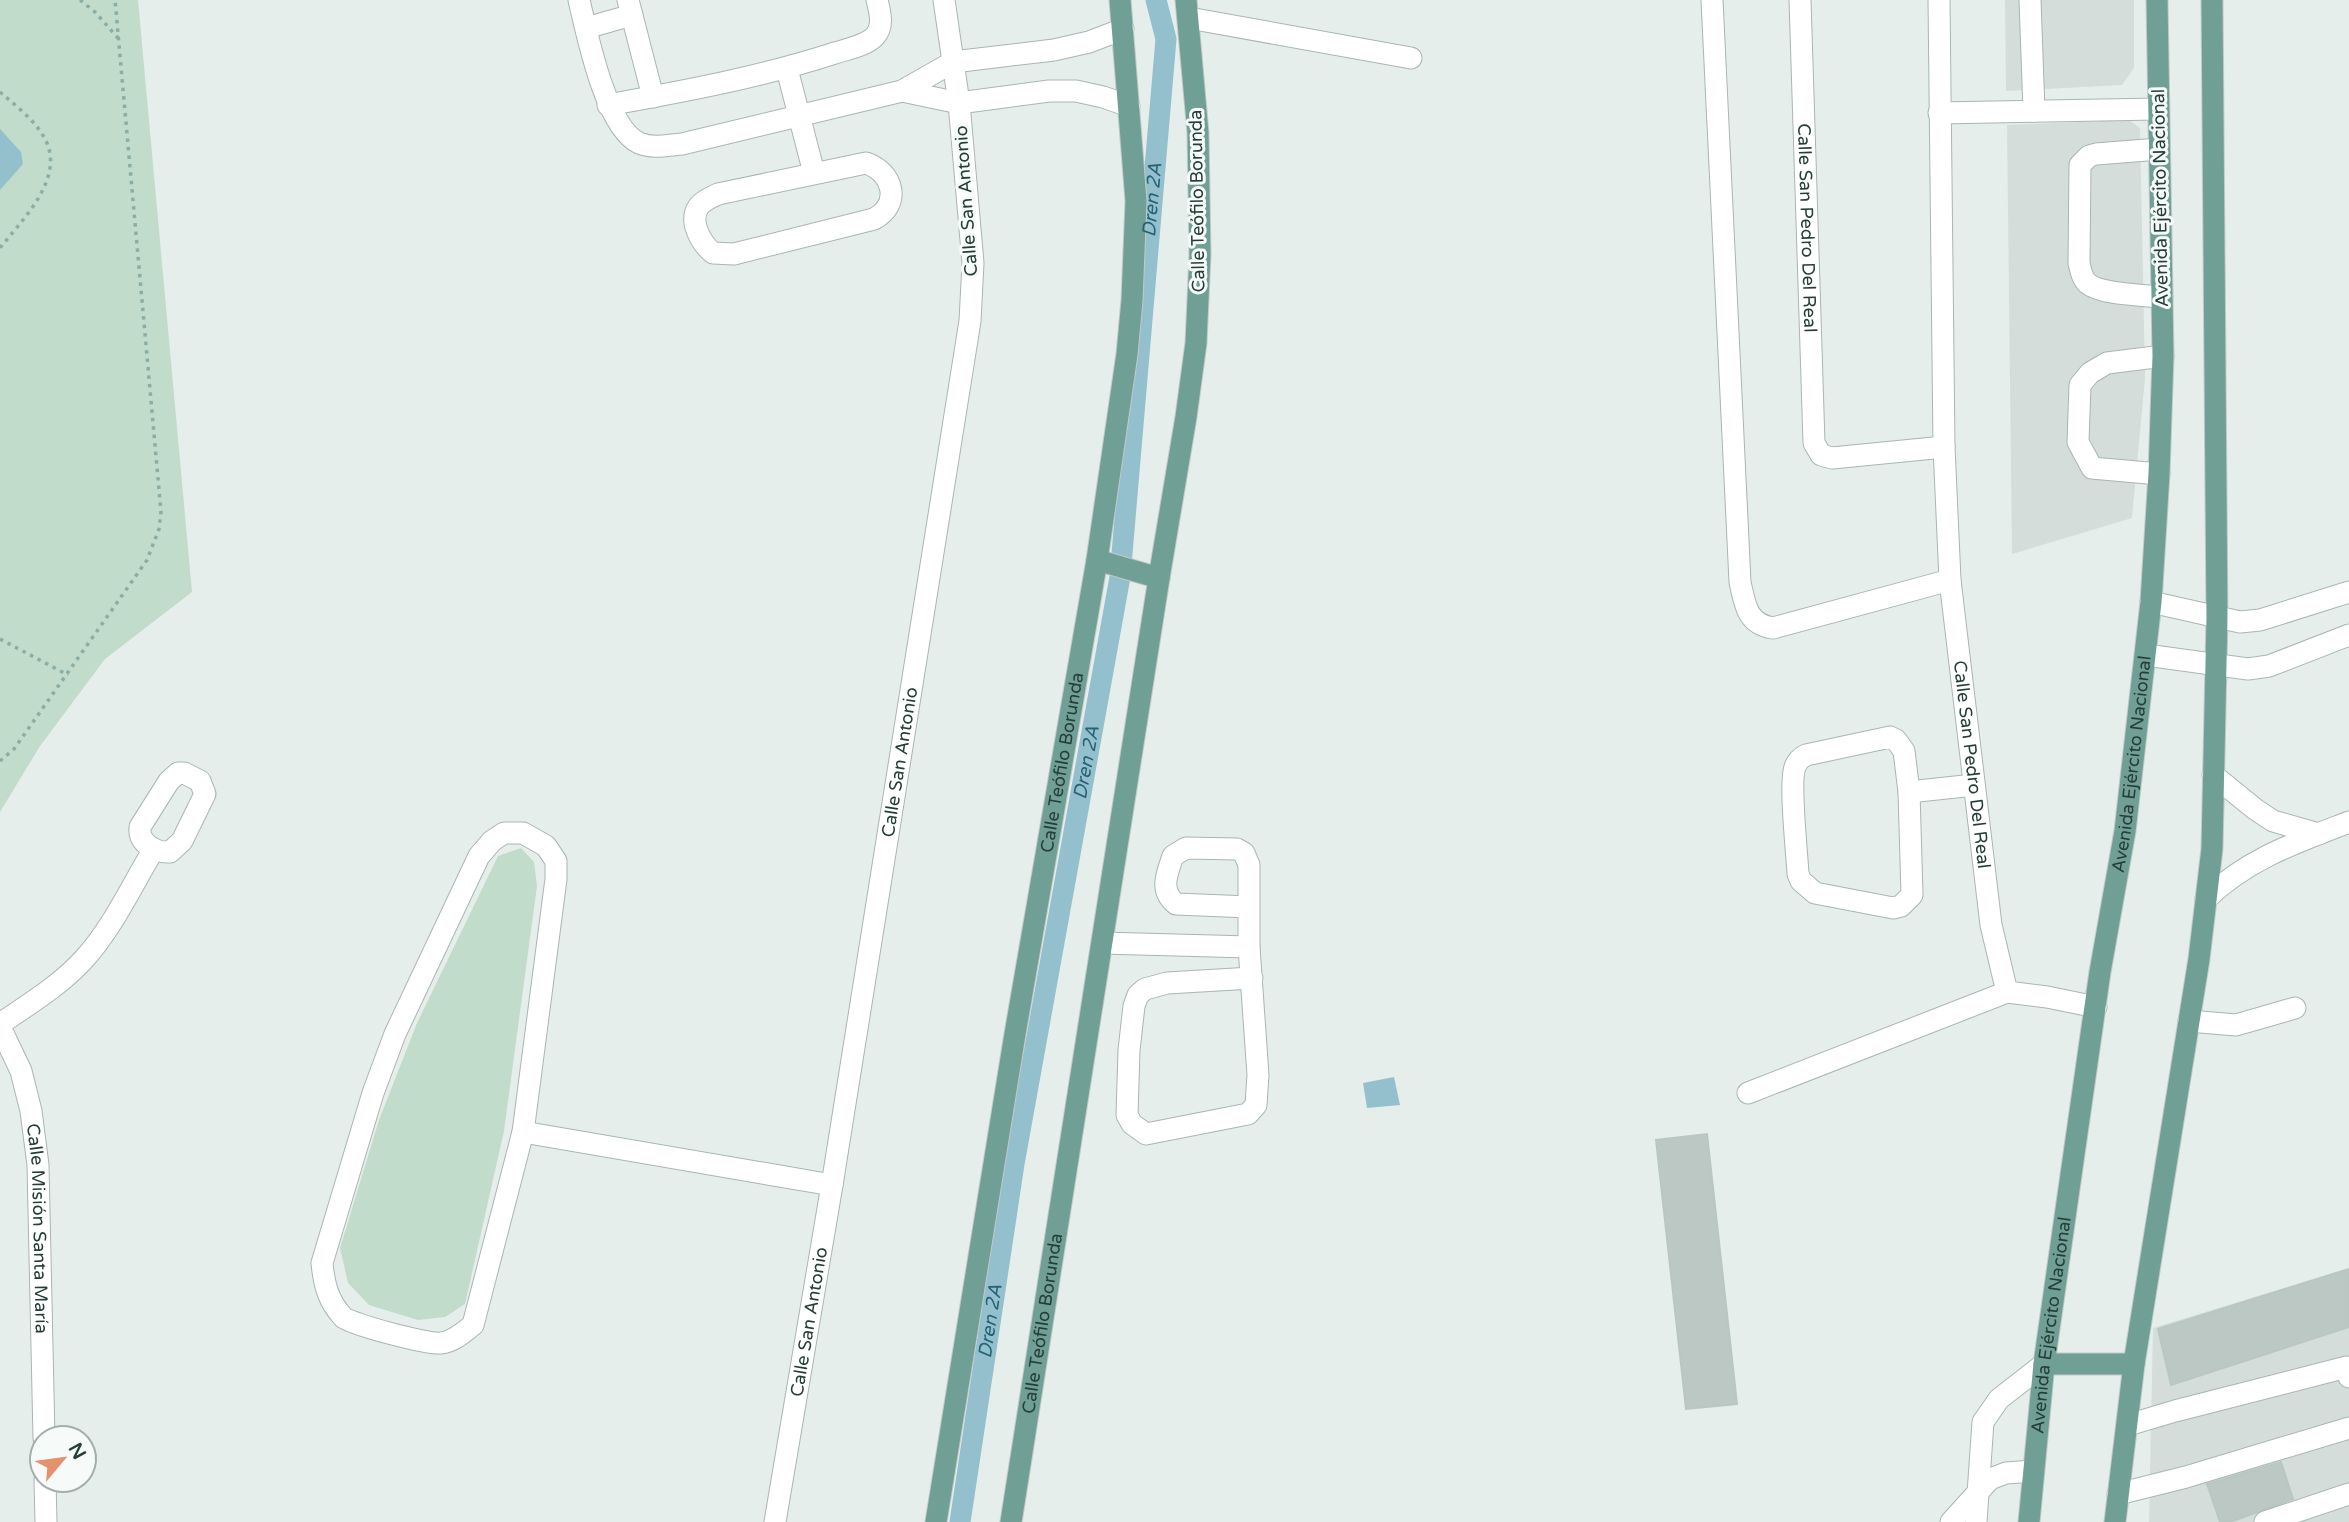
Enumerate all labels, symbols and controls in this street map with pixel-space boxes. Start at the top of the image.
street label: Avenida Ejército Nacional [2147,89,2173,307]
street label: Calle Teófilo Borunda [1184,110,1210,292]
street label: Calle San Pedro Del Real [1793,123,1822,333]
street label: Calle San Antonio [950,125,982,277]
water label: Dren 2A [1138,162,1166,238]
street label: Avenida Ejército Nacional [2107,654,2156,874]
street label: Calle San Pedro Del Real [1949,659,1995,870]
street label: Calle Teófilo Borunda [1036,671,1088,854]
street label: Calle San Antonio [877,686,922,839]
water label: Dren 2A [1069,724,1104,801]
street label: Calle Misión Santa María [22,1122,53,1334]
street label: Avenida Ejército Nacional [2026,1215,2076,1435]
street label: Calle Teófilo Borunda [1017,1232,1067,1415]
street label: Calle San Antonio [785,1245,832,1398]
water label: Dren 2A [974,1283,1007,1360]
north arrow [28,1424,98,1494]
text: N [64,1439,90,1463]

